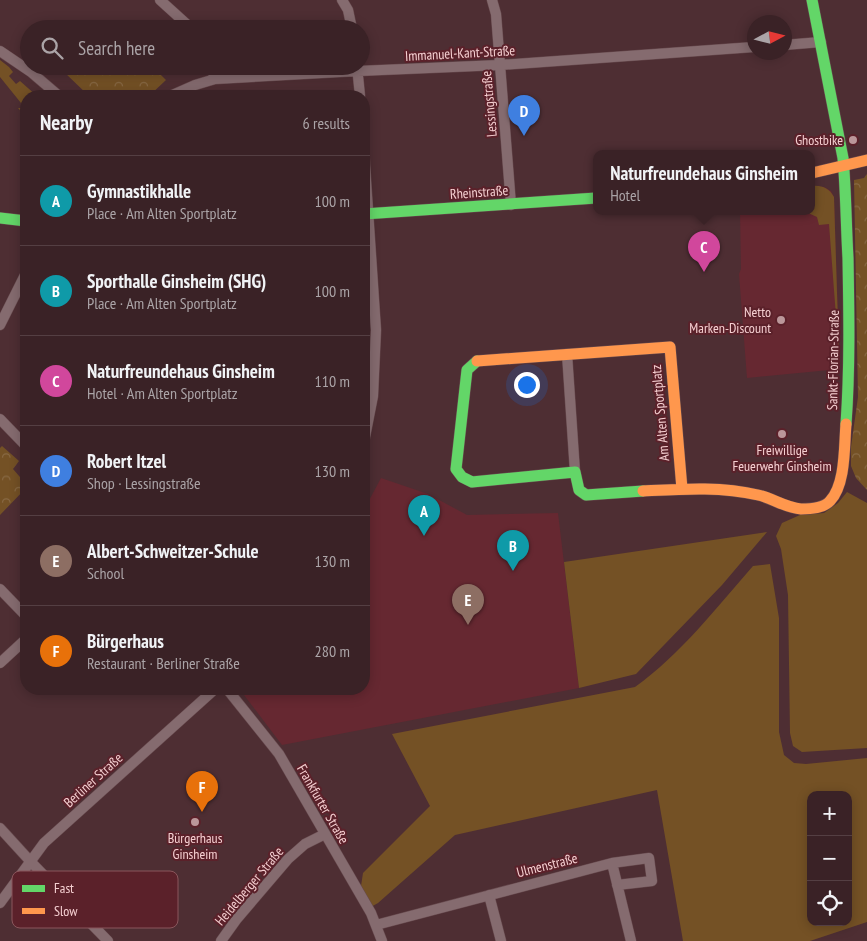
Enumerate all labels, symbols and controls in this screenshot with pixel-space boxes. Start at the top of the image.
north arrow [747,15,792,60]
search box [20,20,370,75]
icon: search [38,34,66,62]
text: Search here [78,36,155,60]
street label: Immanuel-Kant-Straße [404,41,516,65]
street label: Lessingstraße [477,70,501,138]
pin: D [508,95,540,136]
text: Nearby [40,109,93,136]
text: 6 results [303,113,350,133]
place label: Ghostbike [795,131,843,149]
marker: Ghostbike [847,134,859,146]
popup [593,150,815,215]
text: Naturfreundehaus Ginsheim [610,161,798,185]
text: Gymnastikhalle [87,179,191,203]
street label: Rheinstraße [449,181,509,203]
text: Hotel [610,185,640,205]
text: A [52,191,60,211]
text: 100 m [315,191,350,211]
text: Place · Am Alten Sportplatz [87,203,237,223]
pin: C [688,231,720,272]
text: Sporthalle Ginsheim (SHG) [87,269,266,293]
text: B [52,281,60,301]
text: 100 m [315,281,350,301]
text: Place · Am Alten Sportplatz [87,293,237,313]
place label: Netto Marken-Discount [689,303,771,337]
street label: Sankt-Florian-Straße [823,309,843,410]
marker: Netto Marken-Discount [775,314,787,326]
text: Naturfreundehaus Ginsheim [87,359,275,383]
street label: Am Alten Sportplatz [647,364,673,462]
text: C [52,371,60,391]
text: 110 m [315,371,350,391]
your location [514,372,540,398]
text: Hotel · Am Alten Sportplatz [87,383,238,403]
marker: Freiwillige Feuerwehr Ginsheim [776,428,788,440]
place label: Freiwillige Feuerwehr Ginsheim [732,441,832,475]
text: Robert Itzel [87,449,166,473]
text: D [52,461,60,481]
text: 130 m [315,461,350,481]
text: Shop · Lessingstraße [87,473,201,493]
pin: A [408,495,440,536]
pin: B [497,530,529,571]
text: Albert-Schweitzer-Schule [87,539,259,563]
text: E [53,551,59,571]
text: 130 m [315,551,350,571]
text: School [87,563,124,583]
pin: E [452,584,484,625]
text: Bürgerhaus [87,629,164,653]
text: F [53,641,59,661]
text: 280 m [315,641,350,661]
text: Restaurant · Berliner Straße [87,653,240,673]
street label: Berliner Straße [60,749,126,811]
street label: Frankfurter Straße [293,761,353,847]
pin: F [186,771,218,812]
map controls [807,791,852,926]
button: + [807,791,852,836]
marker: Bürgerhaus Ginsheim [189,816,201,828]
place label: Bürgerhaus Ginsheim [168,829,223,863]
button: − [807,836,852,881]
street label: Heidelberger Straße [211,843,287,929]
street label: Ulmenstraße [515,849,580,881]
legend [12,871,178,928]
text: Fast [54,879,74,897]
button: locate [807,881,852,926]
text: Slow [54,902,78,920]

